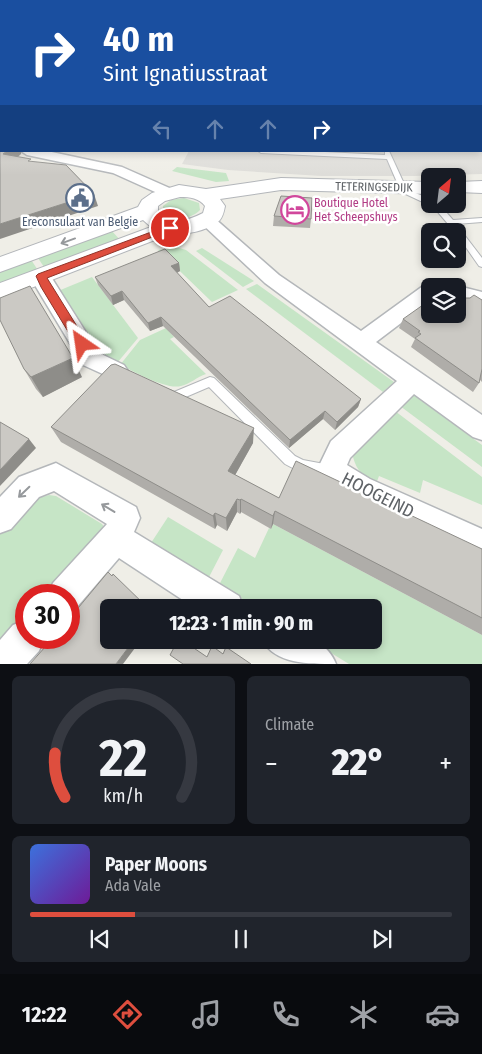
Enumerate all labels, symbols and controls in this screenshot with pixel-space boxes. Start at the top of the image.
text: 40 m [103,18,174,60]
icon: right [20,20,85,85]
text: Sint Ignatiusstraat [103,60,268,87]
icon: left [148,115,176,143]
icon: ahead [201,115,229,143]
icon: ahead [254,115,282,143]
icon: right [307,115,335,143]
north arrow [421,168,466,212]
map controls [421,168,466,323]
street label: TETERINGSEDIJK [335,179,414,195]
public building icon: Ereconsulaat van Belgie [65,183,95,213]
hotel icon: Boutique Hotel Het Scheepshuys [280,195,310,225]
place label: Boutique Hotel Het Scheepshuys [314,196,398,224]
pin [149,207,191,249]
icon: arrive [156,214,184,242]
place label: Ereconsulaat van Belgie [22,215,138,229]
button: search [421,223,466,268]
one-way arrow [61,237,76,246]
button: layers [421,278,466,323]
position arrow [55,317,107,369]
street label: HOOGEIND [338,467,418,523]
one-way arrow [18,486,31,498]
one-way arrow [101,502,115,512]
speed limit sign: 30 [15,584,80,649]
text: 12:23 · 1 min · 90 m [169,612,313,635]
text: Climate [265,715,314,734]
text: 22 [98,727,148,790]
text: 22° [332,739,385,785]
text: − [265,747,278,780]
text: + [439,747,452,780]
text: km/h [104,785,143,807]
text: Paper Moons [105,853,207,876]
text: Ada Vale [105,876,161,895]
icon: previous [86,925,114,953]
icon: pause [227,925,255,953]
icon: next [368,925,396,953]
icon: directions [110,997,145,1032]
icon: music [189,997,224,1032]
icon: phone [268,997,303,1032]
icon: climate [346,997,381,1032]
icon: car [425,997,460,1032]
text: 12:22 [22,1001,67,1028]

